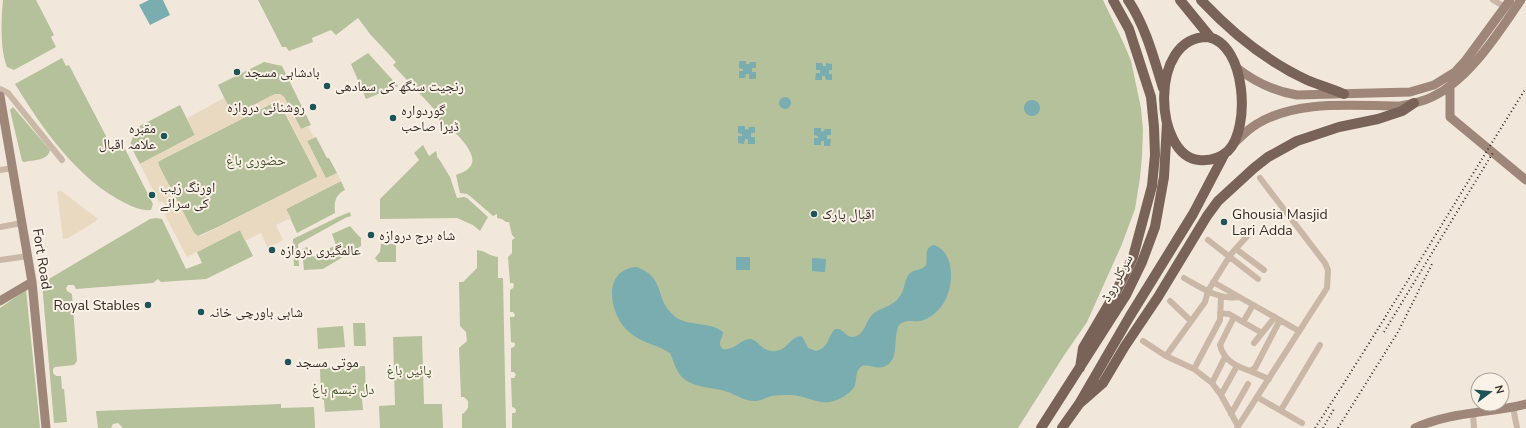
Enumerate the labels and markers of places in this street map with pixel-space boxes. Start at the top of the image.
place label: بادشاہی مسجد [245,63,320,82]
marker: بادشاہی مسجد [232,67,242,77]
place label: رنجیت سنگھ کی سمادھی [335,77,464,96]
marker: رنجیت سنگھ کی سمادھی [322,81,332,91]
place label: روشنائی دروازہ [227,98,305,117]
place label: گوردوارہ ڈیرا صاحب [401,101,459,136]
marker: روشنائی دروازہ [308,102,318,112]
marker: گوردوارہ ڈیرا صاحب [388,113,398,123]
place label: مقبرہ علامہ اقبال [99,119,156,154]
marker: مقبرہ علامہ اقبال [159,131,169,141]
place label: اورنگ زیب کی سرائے [160,178,215,213]
marker: اورنگ زیب کی سرائے [147,190,157,200]
place label: اقبال پارک [822,205,875,224]
place label: Ghousia Masjid Lari Adda [1232,205,1328,240]
marker: اقبال پارک [809,209,819,219]
marker: Ghousia Masjid Lari Adda [1219,217,1229,227]
place label: شاہ برج دروازہ [379,226,455,245]
marker: شاہ برج دروازہ [366,230,376,240]
place label: عالمگیری دروازہ [280,241,361,260]
marker: عالمگیری دروازہ [267,245,277,255]
place label: Royal Stables [54,296,140,315]
marker: Royal Stables [143,300,153,310]
place label: شاہی باورچی خانہ [209,303,303,322]
marker: شاہی باورچی خانہ [196,307,206,317]
place label: موتی مسجد [296,353,359,372]
marker: موتی مسجد [283,357,293,367]

